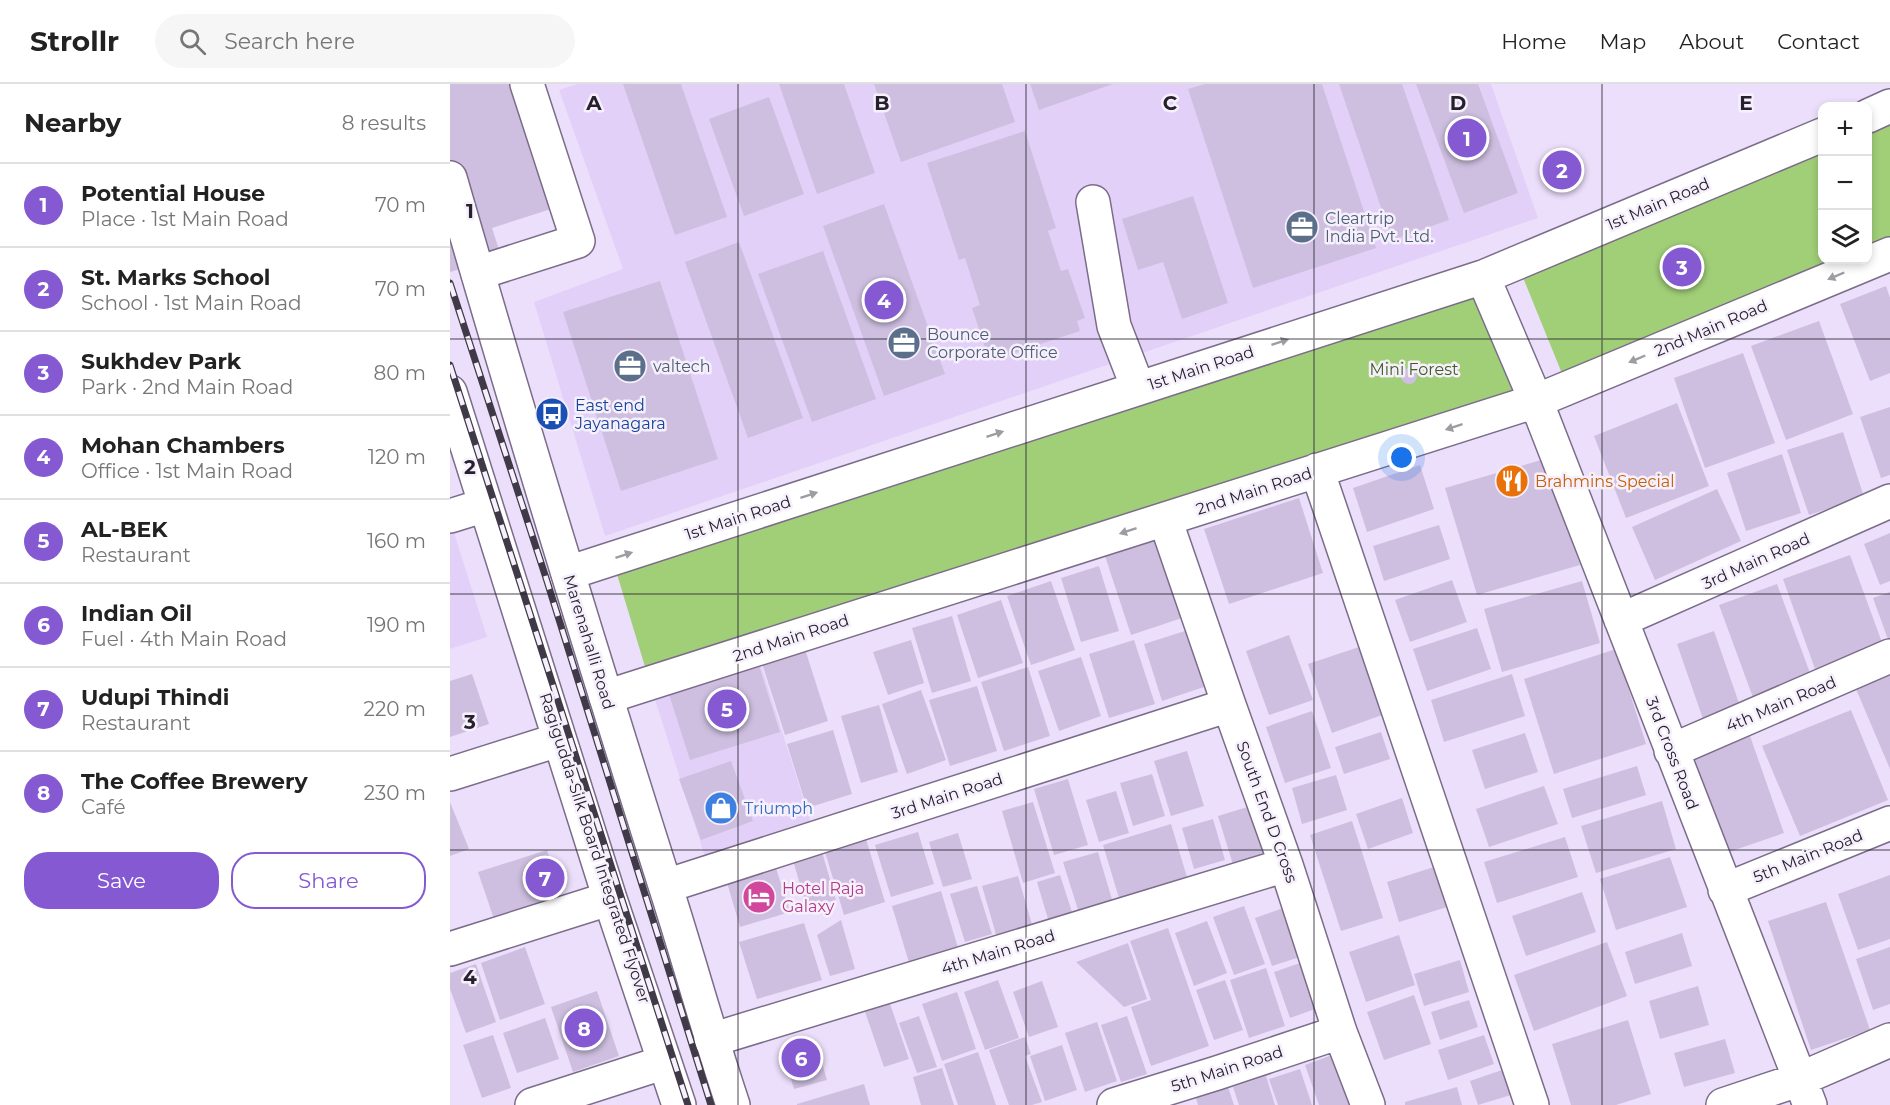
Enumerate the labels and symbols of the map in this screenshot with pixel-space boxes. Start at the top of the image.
text: A [585,91,602,115]
text: B [874,91,890,115]
text: C [1163,91,1178,115]
text: D [1450,91,1466,115]
text: E [1739,91,1753,115]
pin: 1 [1448,116,1486,160]
pin: 2 [1542,148,1582,193]
street label: 1st Main Road [1604,174,1712,234]
text: 1 [466,199,474,223]
office icon: Cleartrip India Pvt. Ltd. [1284,209,1320,245]
place label: Cleartrip India Pvt. Ltd. [1325,209,1434,246]
pin: 3 [1662,244,1702,290]
one-way arrow [1827,272,1845,281]
pin: 4 [864,278,904,322]
street label: 2nd Main Road [1652,296,1770,360]
office icon: Bounce Corporate Office [886,325,922,361]
place label: Bounce Corporate Office [927,325,1058,362]
one-way arrow [1271,337,1289,346]
street label: 1st Main Road [1146,342,1256,394]
office icon: valtech [612,348,648,384]
one-way arrow [1627,354,1645,364]
place label: valtech [653,357,711,376]
park label: Mini Forest [1370,360,1459,379]
bus stop icon: East end Jayanagara [534,396,570,432]
place label: East end Jayanagara [574,396,666,433]
one-way arrow [1445,423,1463,432]
one-way arrow [986,429,1004,439]
your location [1387,443,1416,472]
text: 2 [464,455,476,479]
street label: 2nd Main Road [1194,463,1314,519]
restaurant icon: Brahmins Special [1494,463,1530,499]
place label: Brahmins Special [1535,472,1674,491]
one-way arrow [800,489,818,499]
street label: 1st Main Road [683,492,793,544]
one-way arrow [1119,527,1137,536]
street label: 3rd Main Road [1699,529,1813,593]
one-way arrow [615,549,633,559]
street label: Marenahalli Road [559,572,619,712]
street label: 2nd Main Road [731,610,851,666]
street label: 4th Main Road [1723,672,1839,736]
pin: 5 [708,686,746,732]
street label: Ragigudda-Silk Board Integrated Flyover [536,690,654,1006]
street label: 3rd Cross Road [1642,694,1702,812]
text: 3 [463,710,476,734]
street label: South End D Cross [1233,739,1302,886]
street label: 3rd Main Road [889,769,1005,823]
shop icon: Triumph [703,790,739,826]
place label: Triumph [744,799,813,818]
street label: 5th Main Road [1750,825,1866,887]
pin: 7 [526,856,565,900]
hotel icon: Hotel Raja Galaxy [741,879,777,915]
place label: Hotel Raja Galaxy [782,879,864,916]
street label: 4th Main Road [939,926,1057,978]
text: 4 [463,965,477,989]
pin: 8 [564,1006,604,1050]
pin: 6 [782,1036,820,1080]
street label: 5th Main Road [1169,1042,1285,1096]

